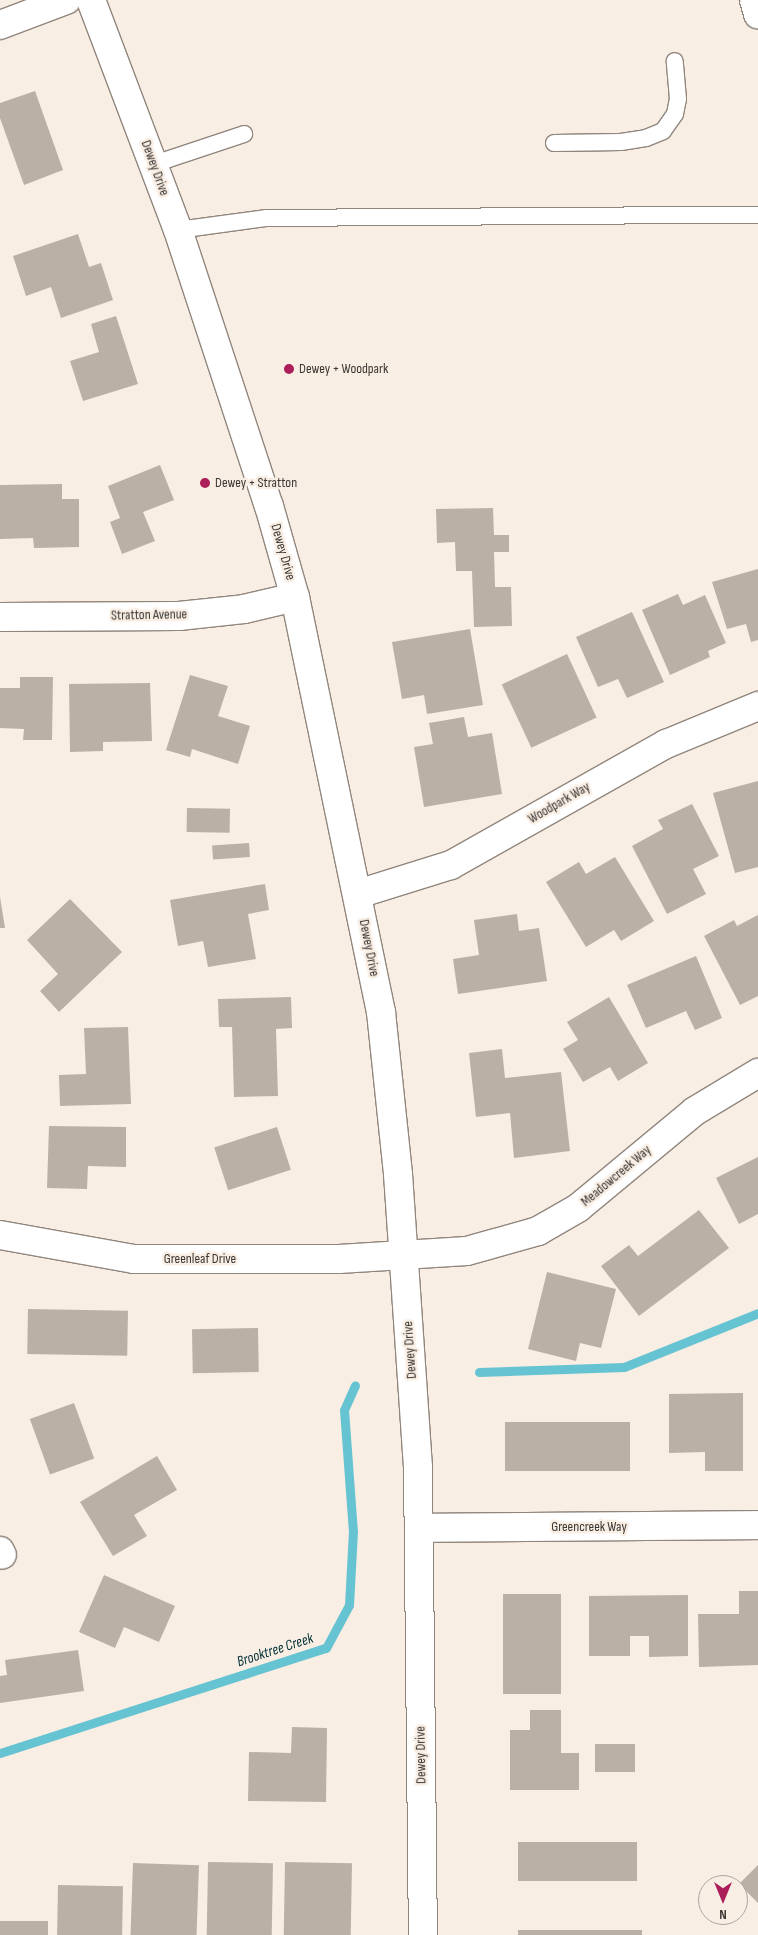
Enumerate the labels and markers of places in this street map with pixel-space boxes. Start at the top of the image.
place label: Dewey + Woodpark [299,361,388,377]
marker: Dewey + Woodpark [283,363,295,375]
place label: Dewey + Stratton [215,475,297,491]
marker: Dewey + Stratton [199,477,211,489]

